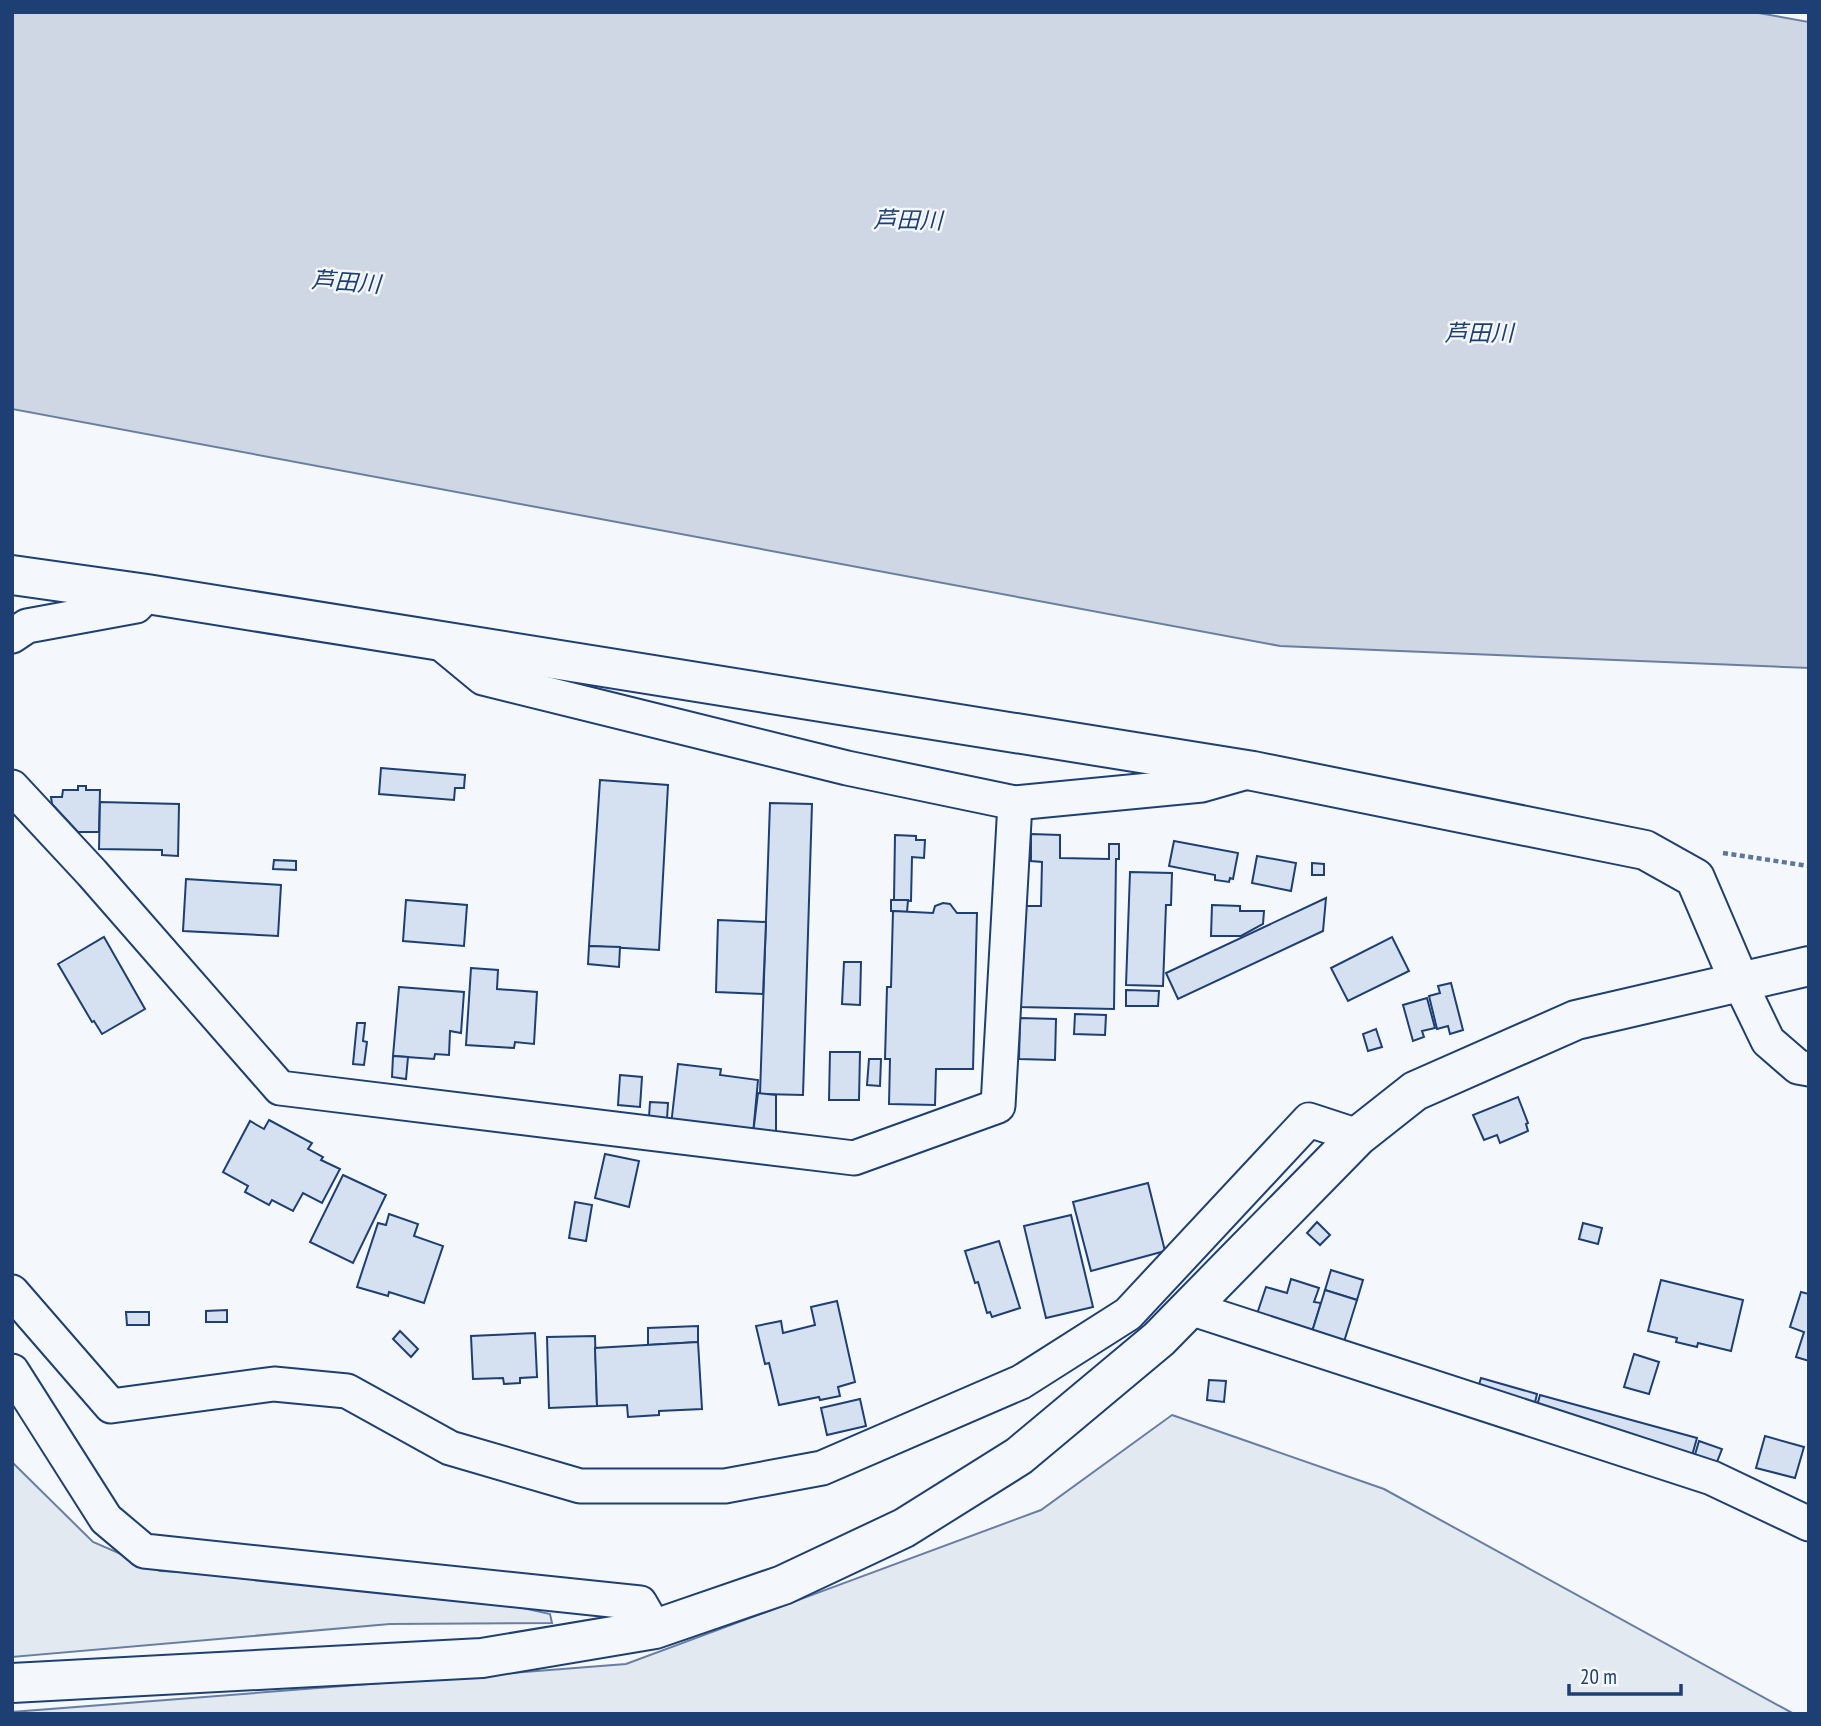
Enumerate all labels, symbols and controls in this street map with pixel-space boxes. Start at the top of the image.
water label: 芦田川 [873,204,946,235]
water label: 芦田川 [311,265,384,299]
water label: 芦田川 [1445,318,1517,347]
scale bar [1569,1652,1681,1696]
text: 20 m [1580,1663,1617,1690]

